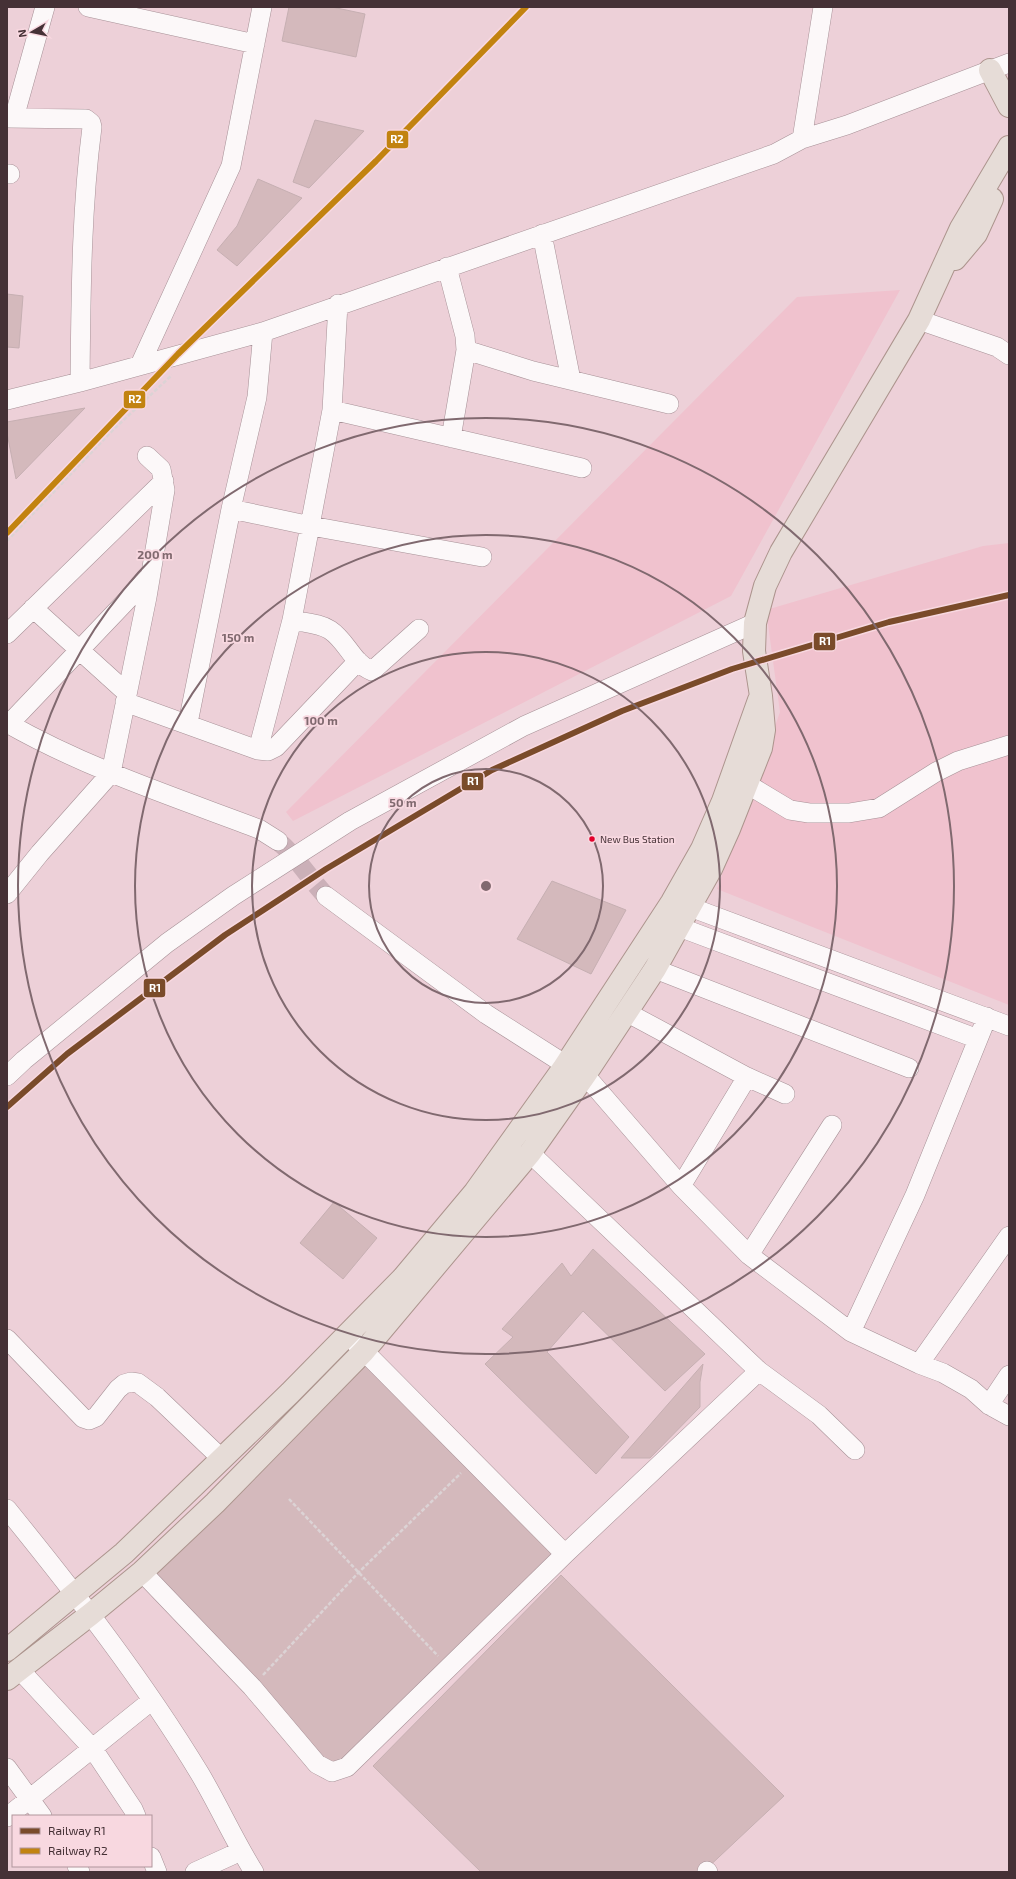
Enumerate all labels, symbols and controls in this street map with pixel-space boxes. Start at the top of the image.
north arrow [12,12,52,52]
text: N [15,29,29,39]
line badge: R2 [386,130,409,149]
text: R2 [390,132,404,145]
line badge: R2 [123,390,146,409]
text: R2 [128,392,142,405]
text: 200 m [137,547,173,561]
text: 150 m [222,630,254,644]
line badge: R1 [813,632,836,651]
text: R1 [819,634,831,647]
text: 100 m [304,713,338,727]
line badge: R1 [461,772,484,791]
text: R1 [467,774,479,787]
text: 50 m [389,795,417,809]
place label: New Bus Station [600,833,675,845]
marker: New Bus Station [587,834,597,844]
centre of rings [479,879,493,893]
line badge: R1 [143,978,166,998]
text: R1 [149,981,161,994]
legend [12,1815,152,1867]
text: Railway R1 [48,1823,106,1837]
text: Railway R2 [48,1843,108,1857]

